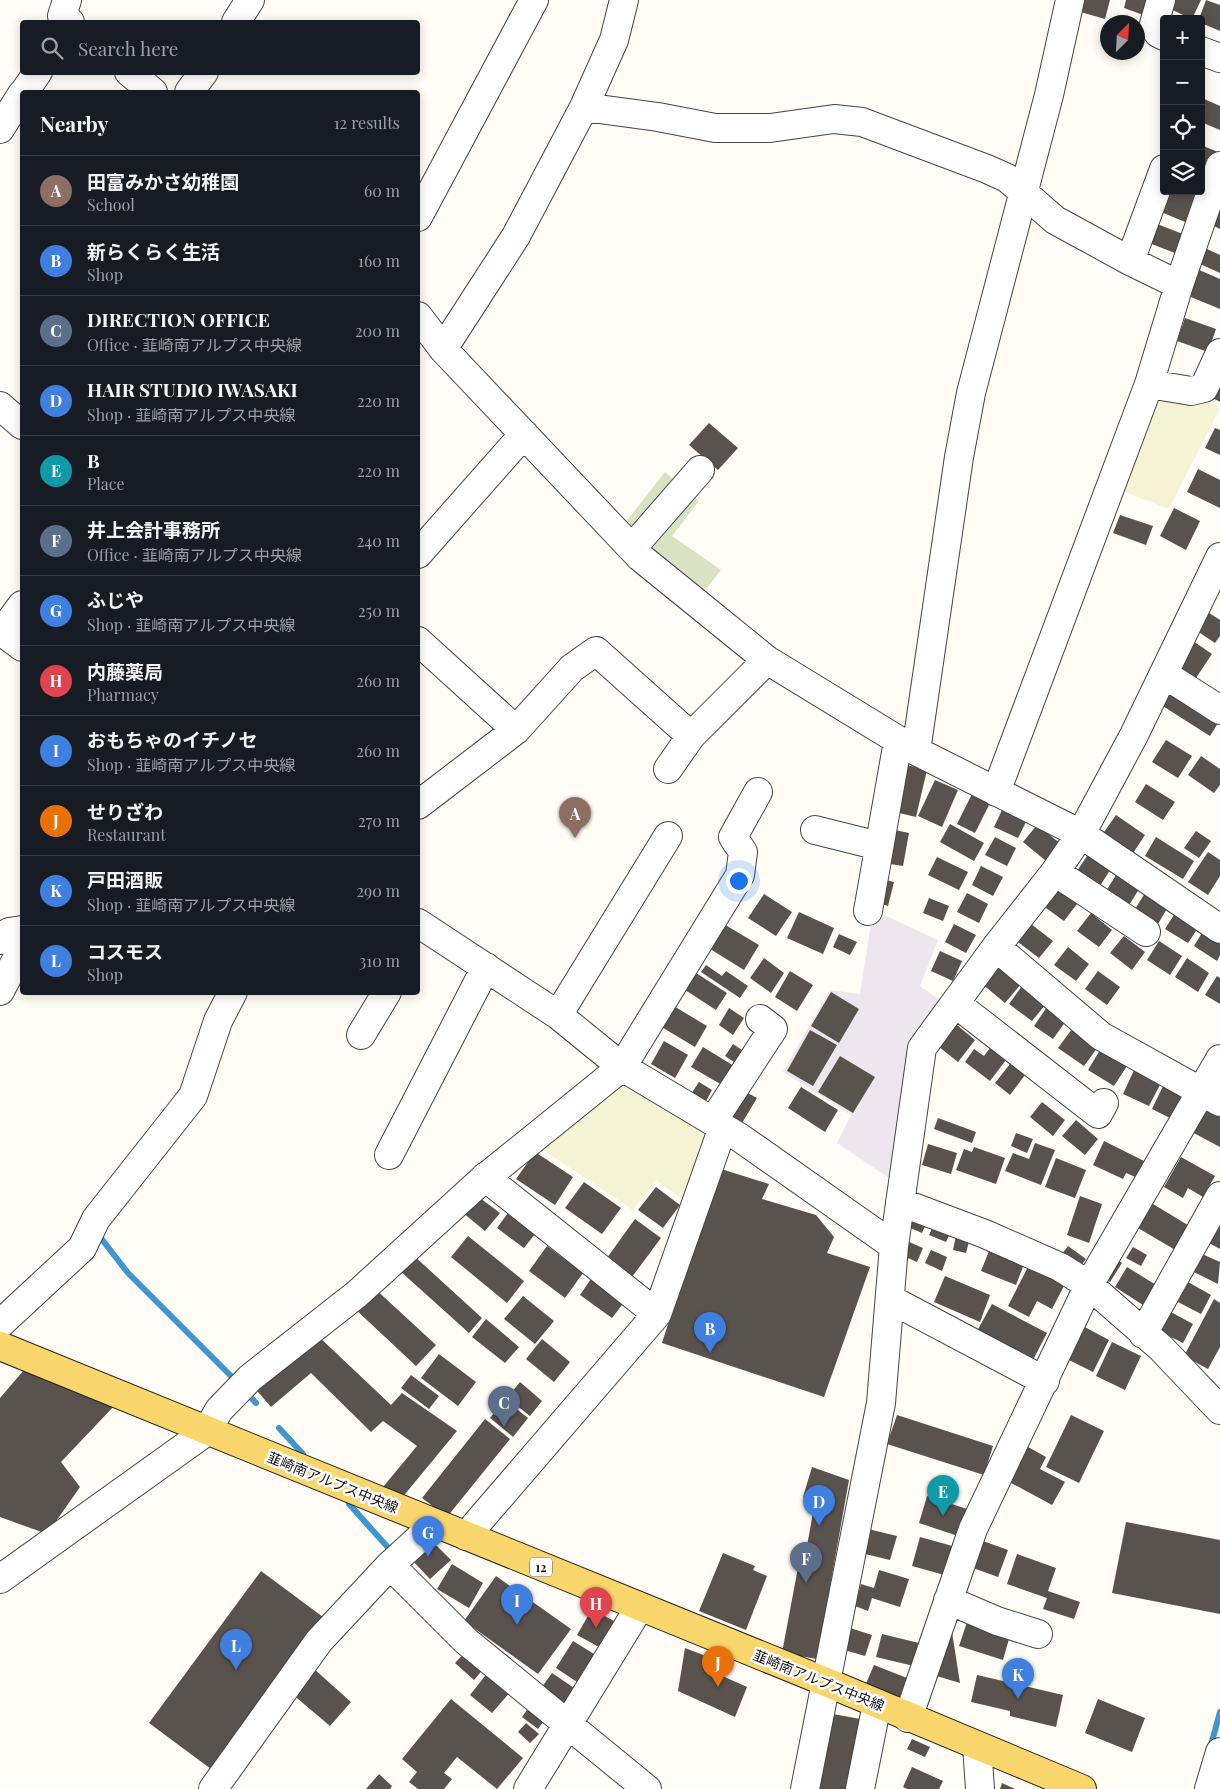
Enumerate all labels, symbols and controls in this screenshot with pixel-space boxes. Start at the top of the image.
north arrow [1100,15,1145,60]
map controls [1160,15,1205,195]
button: + [1160,15,1205,60]
search box [20,20,420,75]
icon: search [38,34,66,62]
text: Search here [78,35,178,61]
button: − [1160,60,1205,105]
button: locate [1160,105,1205,150]
text: Nearby [40,109,109,137]
text: 12 results [334,112,400,133]
button: layers [1160,150,1205,195]
text: 田富みかさ幼稚園 [87,168,239,194]
text: A [51,180,61,201]
text: 60 m [364,180,400,201]
text: School [87,194,135,215]
text: 新らくらく生活 [87,238,220,264]
text: B [51,250,61,271]
text: 160 m [358,250,400,271]
text: Shop [87,264,123,285]
text: DIRECTION OFFICE [87,306,270,332]
text: C [50,320,62,341]
text: 200 m [355,320,400,341]
text: Office · 韮崎南アルプス中央線 [87,334,302,355]
text: HAIR STUDIO IWASAKI [87,376,298,402]
text: D [50,390,62,411]
text: 220 m [357,390,400,411]
text: Shop · 韮崎南アルプス中央線 [87,404,295,425]
text: B [87,447,100,473]
text: E [51,460,61,481]
text: 220 m [357,460,400,481]
text: Place [87,473,125,494]
text: 井上会計事務所 [87,516,220,542]
text: F [51,530,61,551]
text: 240 m [357,530,400,551]
text: Office · 韮崎南アルプス中央線 [87,544,302,565]
text: ふじや [87,586,144,612]
text: G [50,600,62,621]
text: 250 m [358,600,400,621]
text: Shop · 韮崎南アルプス中央線 [87,614,295,635]
text: 内藤薬局 [87,658,163,684]
text: H [50,670,62,691]
text: 260 m [356,670,400,691]
text: Pharmacy [87,684,159,705]
text: おもちゃのイチノセ [87,726,257,752]
text: I [53,740,59,761]
text: 260 m [356,740,400,761]
text: Shop · 韮崎南アルプス中央線 [87,754,295,775]
pin: A [559,797,591,838]
text: せりざわ [87,798,163,824]
text: J [53,810,59,831]
text: 270 m [358,810,400,831]
text: Restaurant [87,824,166,845]
text: 戸田酒販 [87,866,163,892]
your location [726,868,752,894]
text: K [50,880,62,901]
text: 290 m [356,880,400,901]
text: Shop · 韮崎南アルプス中央線 [87,894,295,915]
text: コスモス [87,938,163,964]
text: L [51,950,61,971]
text: 310 m [359,950,400,971]
text: Shop [87,964,123,985]
pin: B [694,1312,726,1353]
pin: C [488,1386,520,1427]
street label: 韮崎南アルプス中央線 [265,1447,401,1517]
pin: E [927,1475,959,1516]
pin: D [803,1485,835,1526]
pin: G [412,1516,444,1557]
pin: F [790,1542,822,1583]
road number: 12 [530,1558,552,1576]
pin: I [501,1584,533,1625]
pin: H [580,1587,612,1628]
pin: L [220,1629,252,1670]
street label: 韮崎南アルプス中央線 [751,1645,887,1715]
pin: J [702,1646,734,1687]
pin: K [1002,1658,1034,1699]

